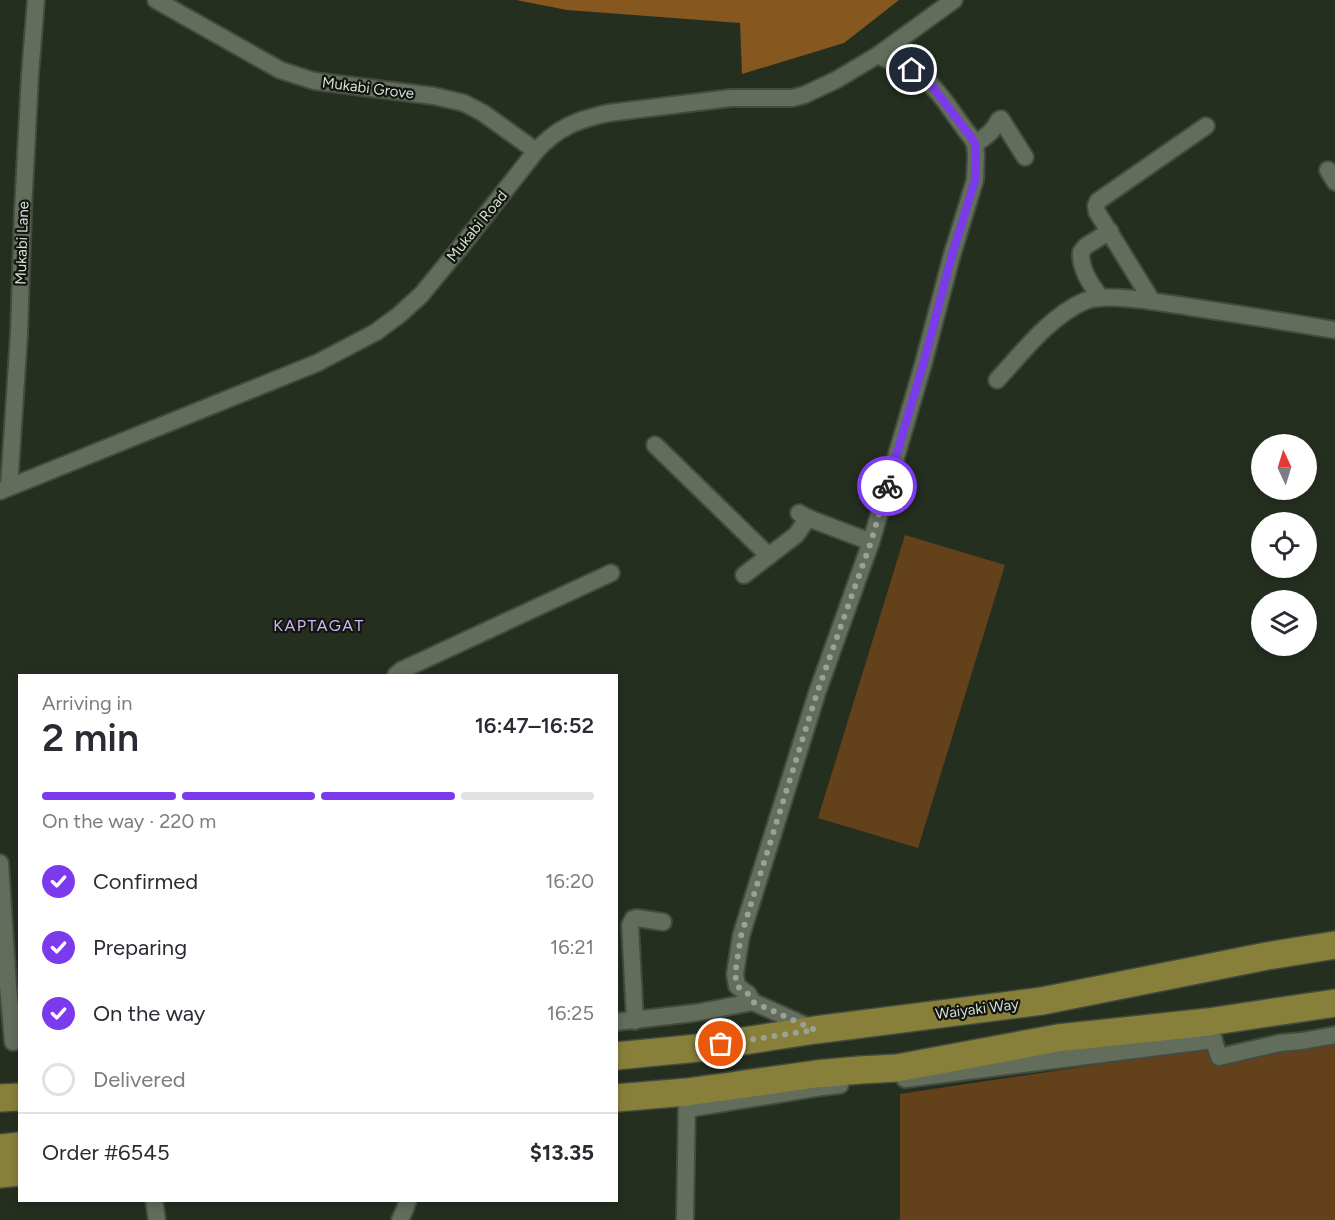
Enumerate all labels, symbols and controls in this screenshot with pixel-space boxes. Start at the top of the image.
pin [886,44,937,95]
icon: home [895,53,928,86]
street label: Mukabi Grove [321,73,415,103]
street label: Mukabi Road [443,187,511,265]
street label: Mukabi Lane [12,201,32,285]
north arrow [1251,434,1317,500]
map controls [1251,434,1317,656]
courier [857,456,917,516]
icon: bike [871,470,904,503]
button: locate [1251,512,1317,578]
button: layers [1251,590,1317,656]
district label: KAPTAGAT [273,616,365,635]
text: Arriving in [42,691,132,715]
text: 16:47–16:52 [475,712,594,739]
text: 2 min [42,714,139,761]
text: On the way · 220 m [42,809,216,833]
icon: check [42,865,75,898]
text: Confirmed [93,868,198,895]
text: 16:20 [545,869,594,893]
icon: check [42,931,75,964]
text: Preparing [93,934,187,961]
text: 16:21 [550,935,594,959]
street label: Waiyaki Way [934,995,1020,1023]
icon: check [42,997,75,1030]
text: On the way [93,1000,205,1027]
text: 16:25 [547,1001,594,1025]
pin [695,1018,746,1069]
icon: bag [704,1027,737,1060]
text: Delivered [93,1066,186,1093]
text: Order #6545 [42,1139,170,1166]
text: $13.35 [530,1139,594,1166]

